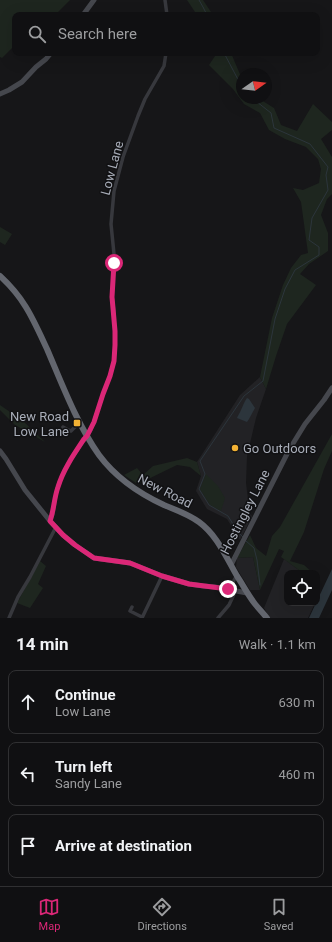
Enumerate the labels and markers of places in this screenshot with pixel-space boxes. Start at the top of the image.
place label: New Road Low Lane [10,409,69,439]
marker: New Road Low Lane [72,418,82,428]
place label: Go Outdoors [243,441,316,456]
marker: Go Outdoors [230,443,240,453]

